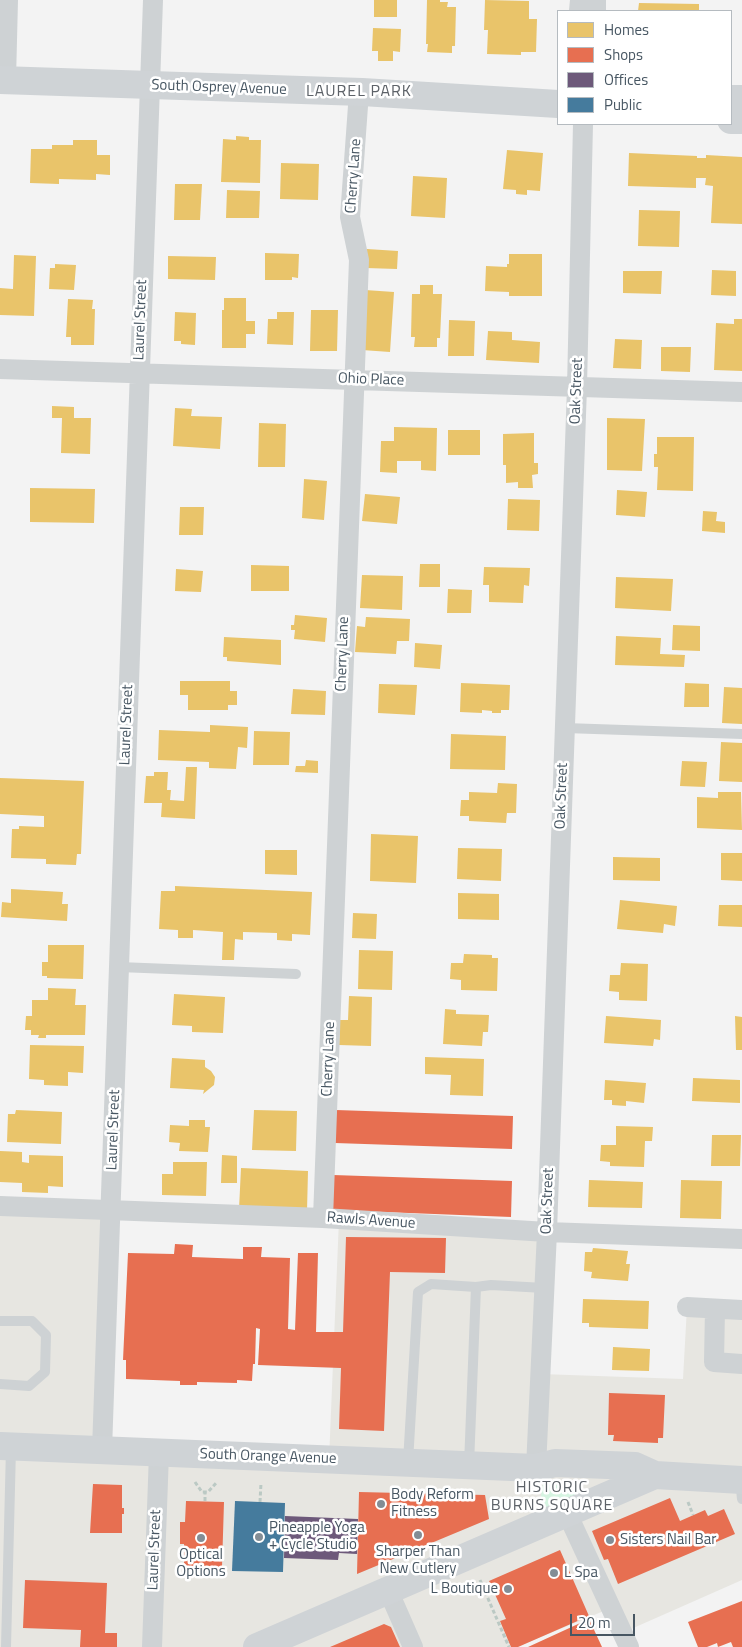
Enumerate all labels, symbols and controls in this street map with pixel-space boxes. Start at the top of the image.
legend [557,10,732,125]
text: Homes [604,18,649,41]
text: Shops [604,43,643,66]
text: Offices [604,68,648,91]
street label: South Osprey Avenue [151,77,287,99]
district label: LAUREL PARK [305,82,413,102]
text: Public [604,93,642,116]
street label: Cherry Lane [342,138,366,214]
street label: Laurel Street [131,279,151,361]
street label: Oak Street [567,357,587,425]
street label: Ohio Place [338,370,404,390]
street label: Cherry Lane [333,616,353,692]
street label: Laurel Street [117,684,137,766]
street label: Oak Street [552,762,572,830]
street label: Cherry Lane [319,1021,339,1097]
street label: Laurel Street [104,1089,124,1171]
street label: Oak Street [538,1167,558,1235]
street label: Rawls Avenue [326,1209,416,1233]
street label: South Orange Avenue [199,1446,337,1468]
district label: HISTORIC BURNS SQUARE [489,1478,615,1516]
place label: Body Reform Fitness [391,1486,474,1521]
marker: Body Reform Fitness [375,1498,387,1510]
street label: Laurel Street [145,1509,165,1591]
place label: Pineapple Yoga + Cycle Studio [269,1519,365,1554]
marker: Sharper Than New Cutlery [412,1529,424,1541]
marker: Pineapple Yoga + Cycle Studio [253,1531,265,1543]
place label: Sisters Nail Bar [620,1531,716,1549]
marker: Optical Options [195,1532,207,1544]
marker: Sisters Nail Bar [604,1534,616,1546]
place label: Sharper Than New Cutlery [376,1543,460,1578]
place label: Optical Options [176,1546,226,1581]
place label: L Spa [564,1564,598,1582]
marker: L Spa [548,1567,560,1579]
place label: L Boutique [430,1580,498,1598]
marker: L Boutique [502,1583,514,1595]
scale bar [572,1604,637,1636]
text: 20 m [578,1611,611,1634]

